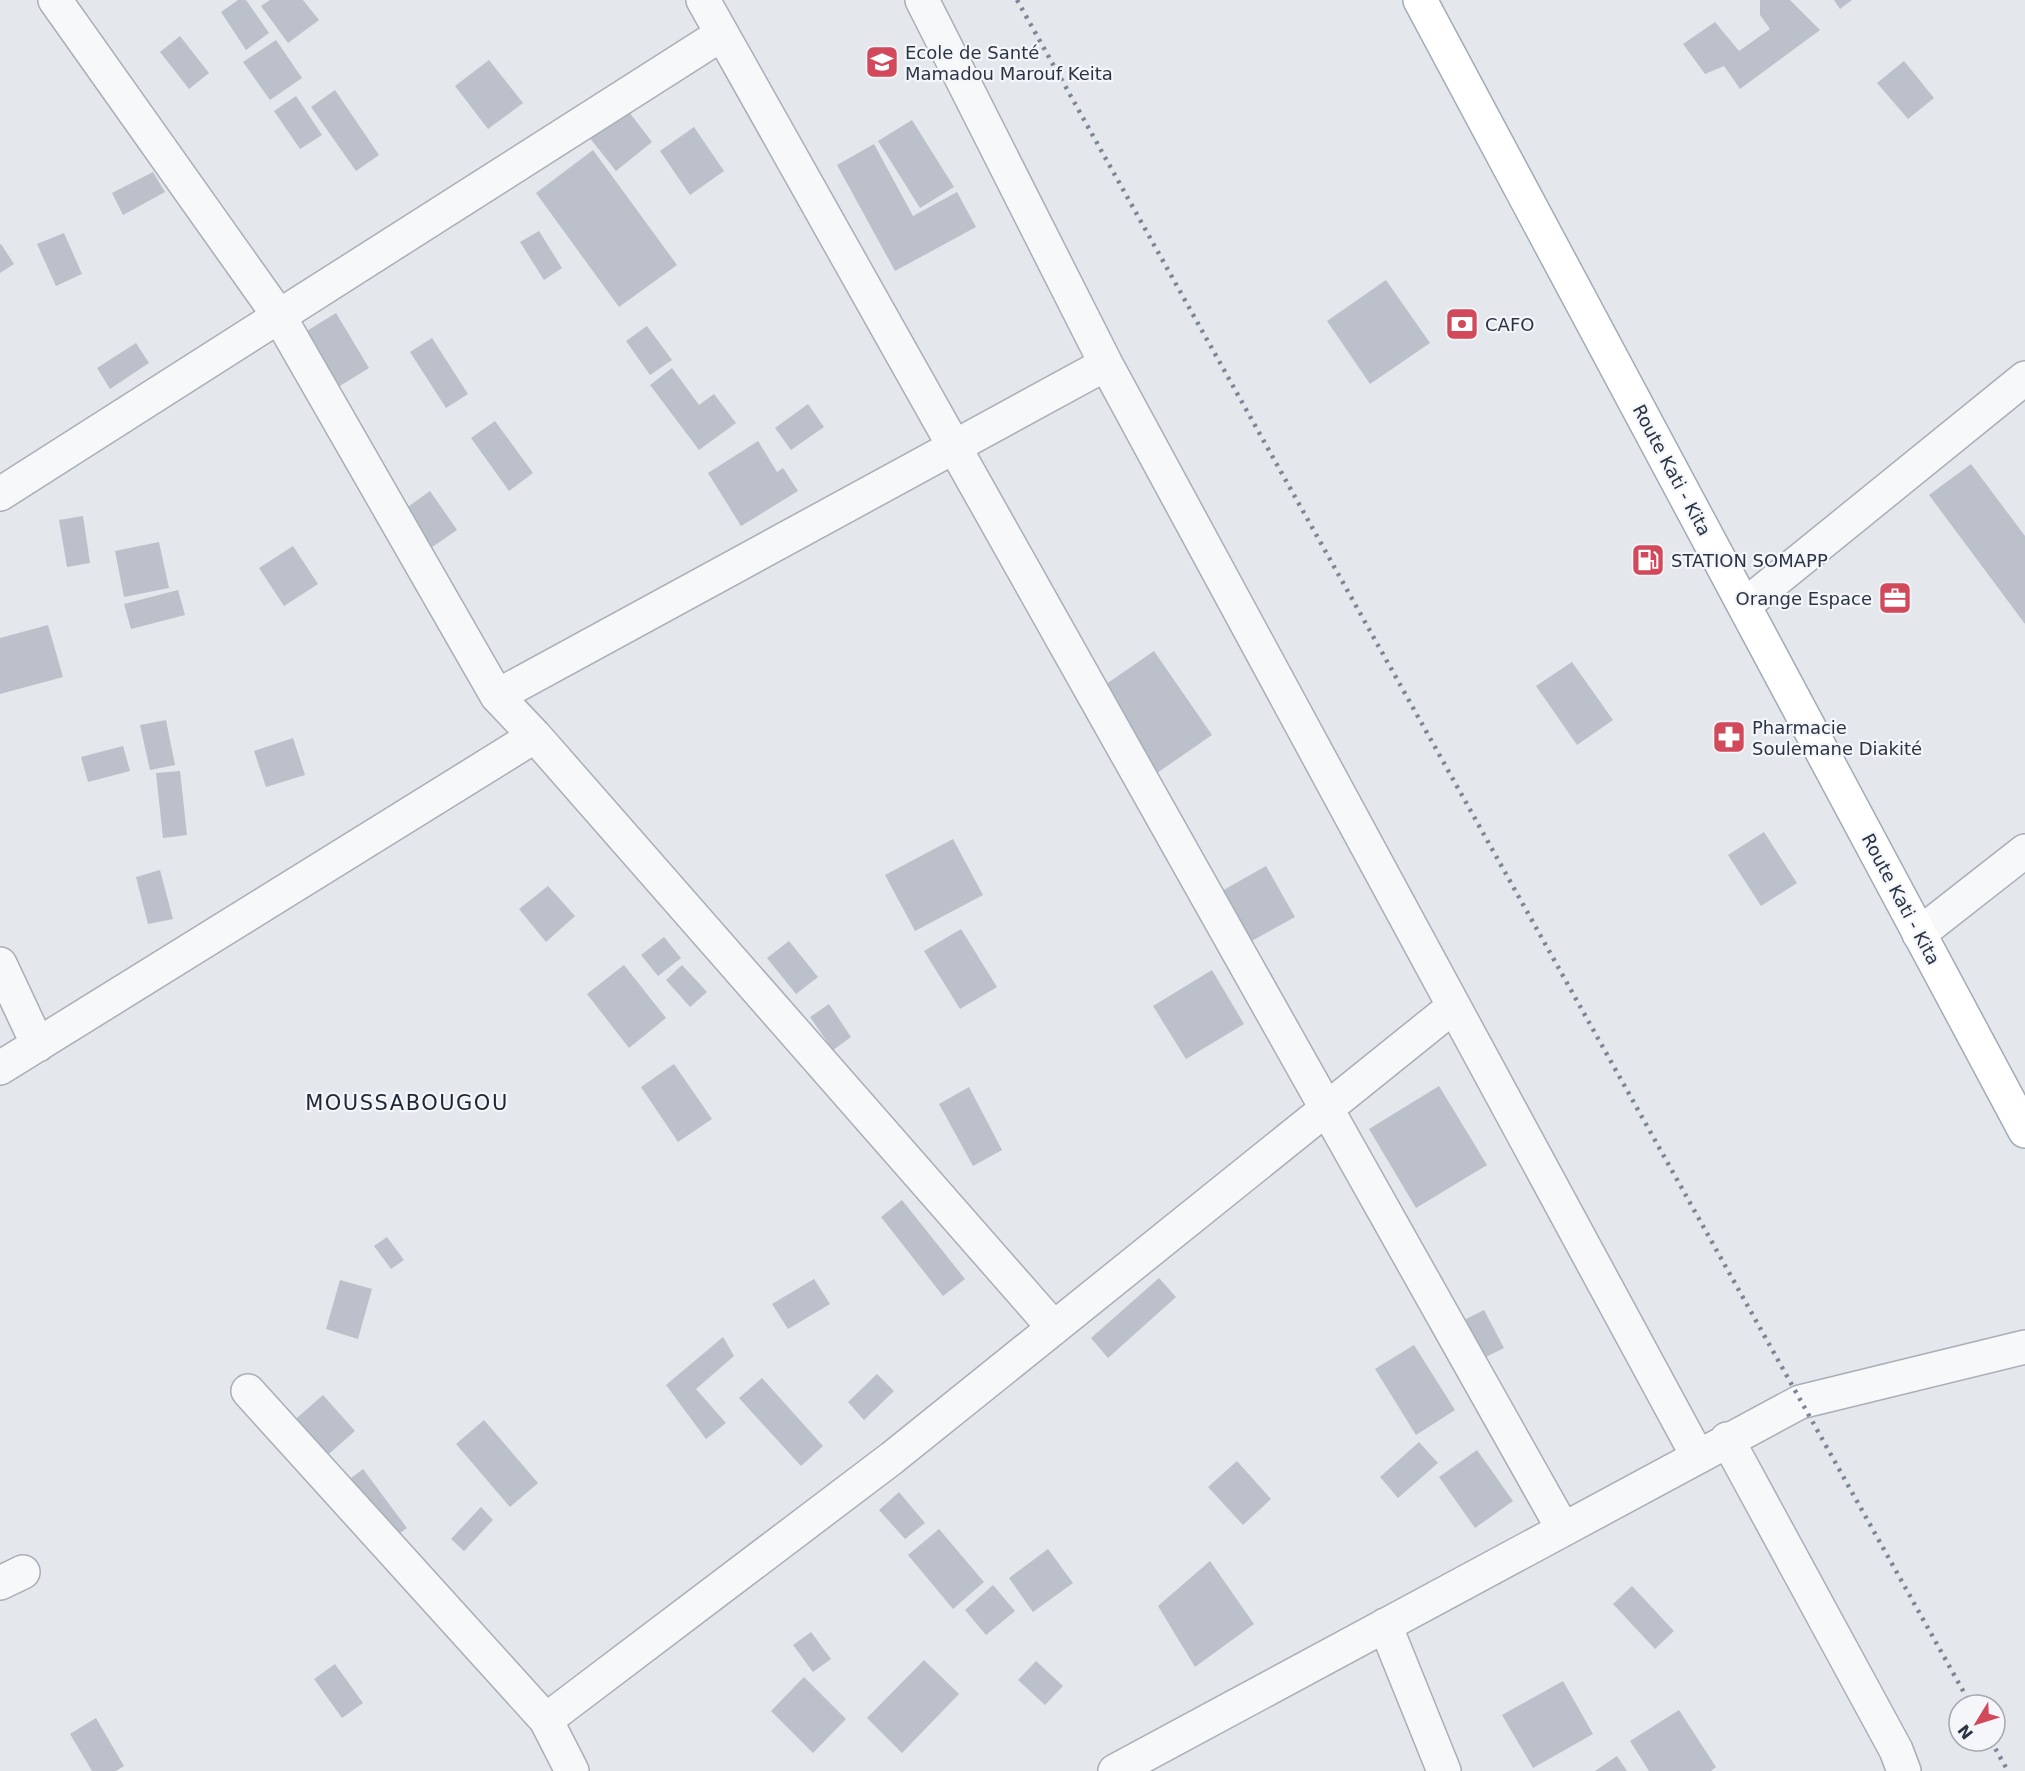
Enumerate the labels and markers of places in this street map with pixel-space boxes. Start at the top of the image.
place label: Ecole de Santé Mamadou Marouf Keita [905,42,1113,84]
school or university icon: Ecole de Santé Mamadou Marouf Keita [864,44,900,80]
bank icon: CAFO [1444,306,1480,342]
place label: CAFO [1485,314,1534,335]
fuel station icon: STATION SOMAPP [1630,542,1666,578]
place label: STATION SOMAPP [1671,550,1828,571]
office icon: Orange Espace [1877,580,1913,616]
place label: Orange Espace [1736,588,1872,609]
place label: Pharmacie Soulemane Diakité [1752,717,1922,759]
pharmacy icon: Pharmacie Soulemane Diakité [1711,719,1747,755]

